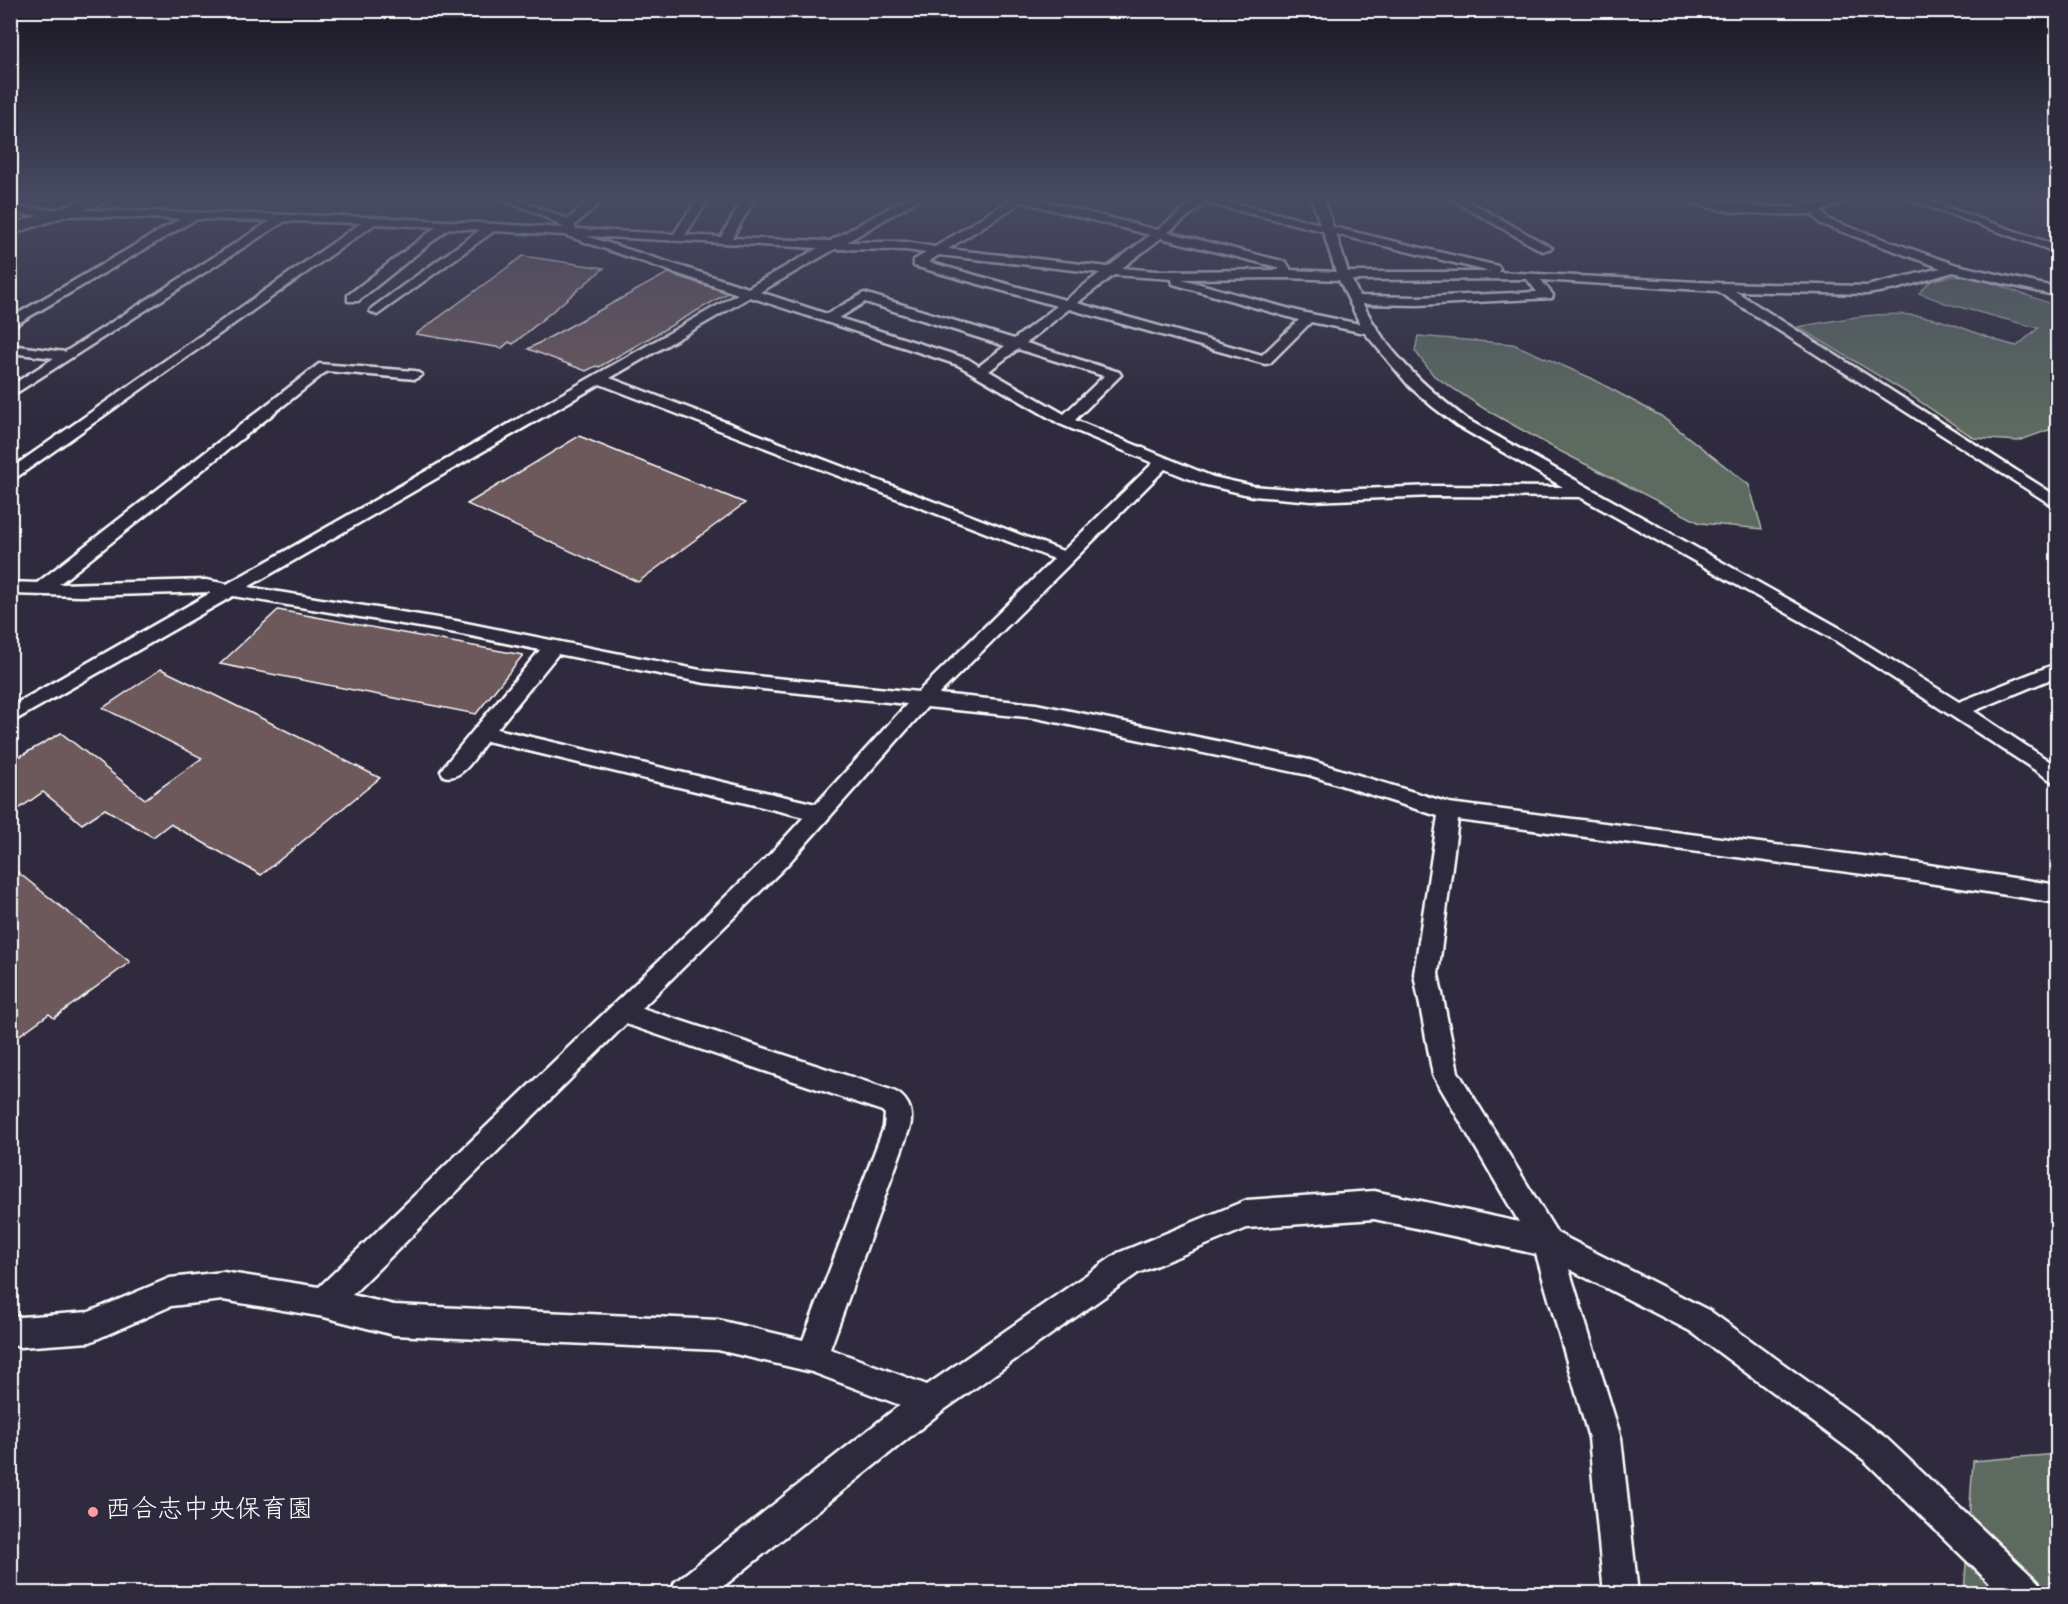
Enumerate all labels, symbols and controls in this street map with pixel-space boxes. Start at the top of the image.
place label: 西合志中央保育園 [105,1495,313,1528]
marker: 西合志中央保育園 [86,1505,100,1519]

